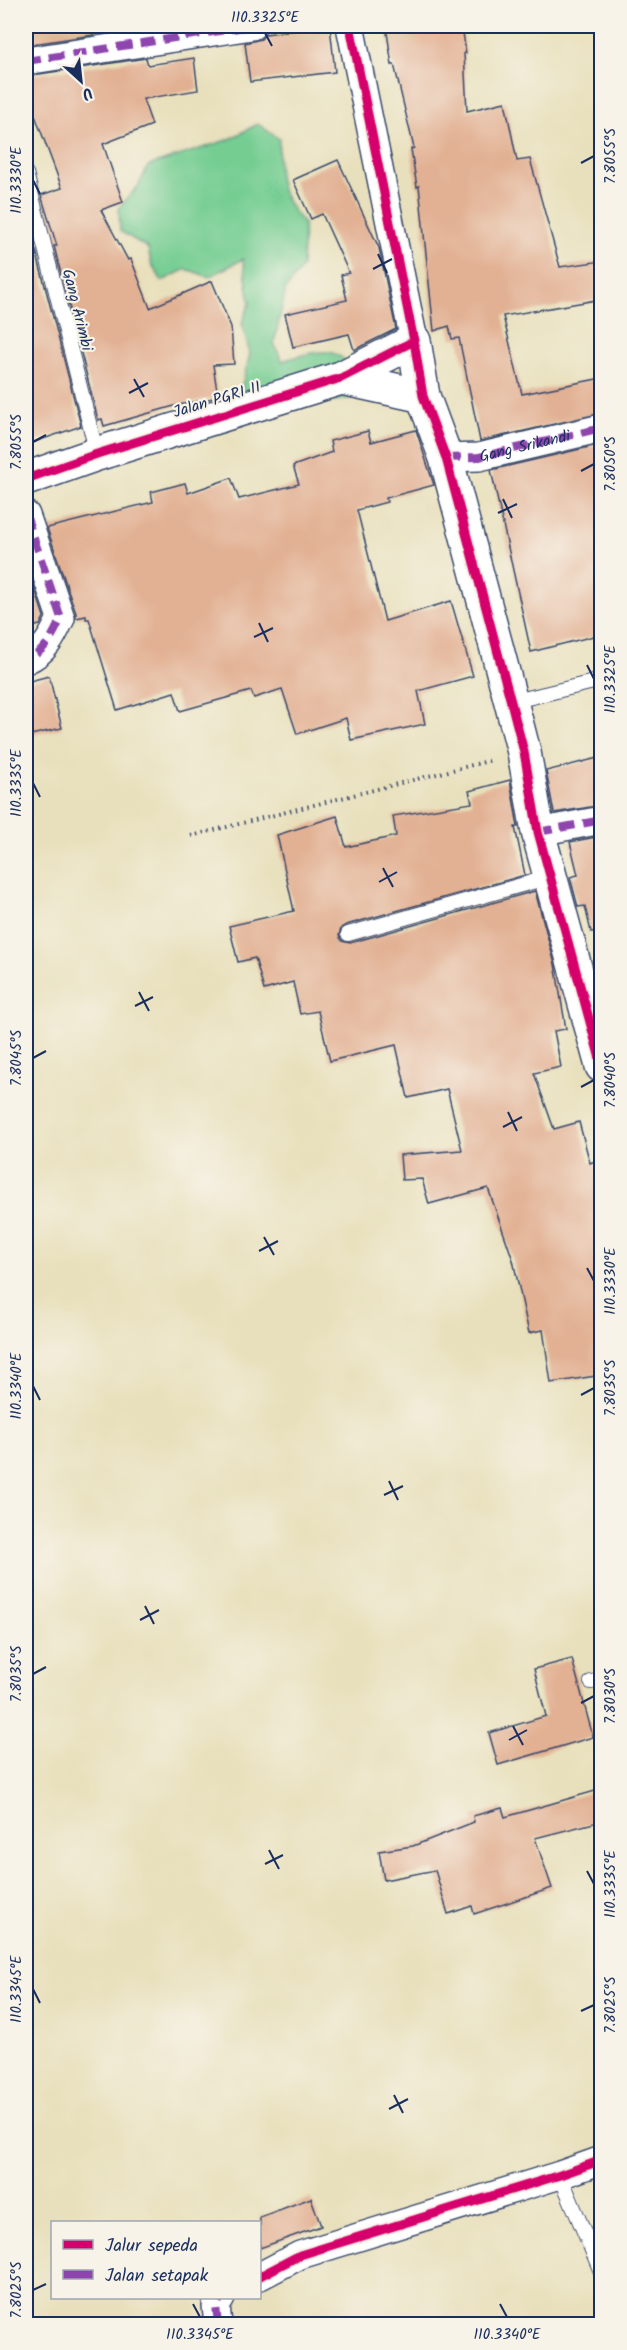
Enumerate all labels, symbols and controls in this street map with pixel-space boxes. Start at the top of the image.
text: 110.3325°E [231,6,300,30]
north arrow [51,51,111,111]
text: U [77,80,97,107]
text: 7.8055°S [599,128,623,184]
text: 110.3330°E [5,145,29,214]
street label: Gang Arimbi [55,266,100,355]
street label: Jalan PGRI II [170,375,264,425]
text: 7.8055°S [5,414,29,470]
street label: Gang Srikandi [477,423,574,469]
text: 7.8050°S [599,436,623,492]
text: 110.3325°E [599,644,623,713]
text: 110.3335°E [5,748,29,817]
text: 7.8045°S [5,1030,29,1086]
text: 7.8040°S [599,1052,623,1108]
text: 110.3330°E [599,1246,623,1315]
text: 110.3340°E [5,1351,29,1420]
text: 7.8035°S [599,1360,623,1416]
text: 7.8035°S [5,1646,29,1702]
text: 7.8030°S [599,1668,623,1724]
text: 110.3335°E [599,1849,623,1918]
text: 110.3345°E [5,1954,29,2023]
text: 7.8025°S [599,1977,623,2033]
legend [51,2221,261,2299]
text: Jalur sepeda [105,2232,198,2261]
text: 7.8025°S [5,2262,29,2318]
text: Jalan setapak [105,2262,209,2291]
text: 110.3345°E [166,2323,235,2347]
text: 110.3340°E [473,2323,542,2347]

